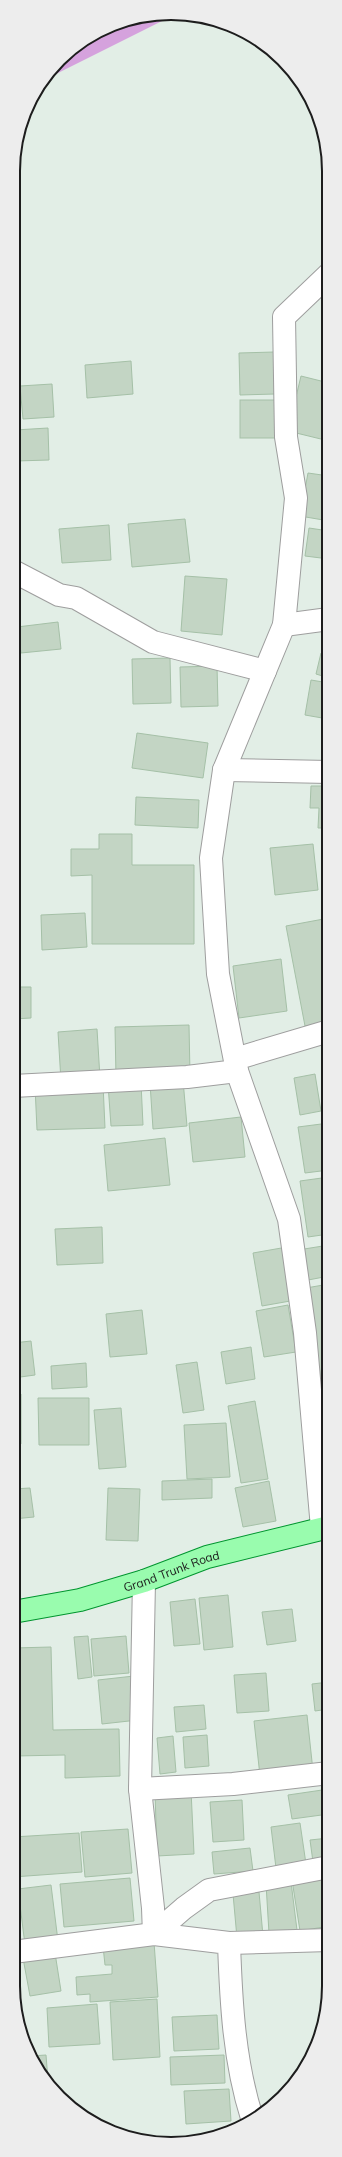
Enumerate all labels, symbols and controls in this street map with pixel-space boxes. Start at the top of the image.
street label: Grand Trunk Road [121,1547,221,1594]

